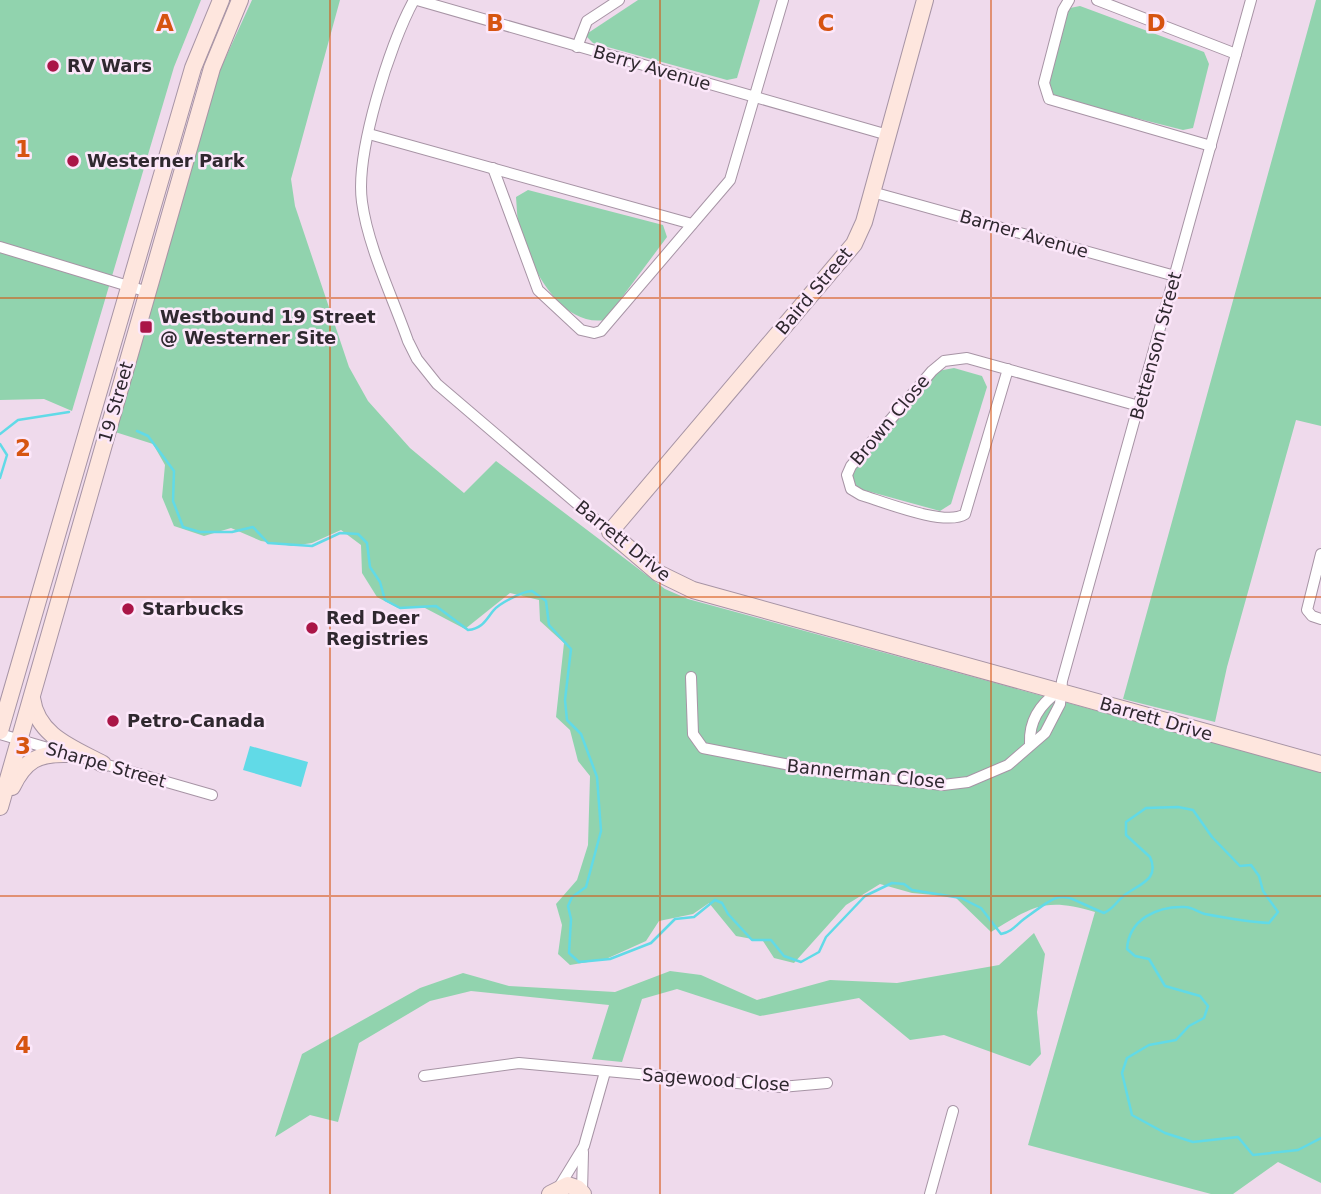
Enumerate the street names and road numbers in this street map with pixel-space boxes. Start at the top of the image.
street label: Berry Avenue [591,41,713,94]
street label: Barner Avenue [957,205,1091,262]
street label: Baird Street [771,243,856,339]
street label: Bettenson Street [1126,270,1185,422]
street label: 19 Street [94,359,137,445]
street label: Brown Close [846,370,933,469]
street label: Barrett Drive [571,496,675,585]
street label: Barrett Drive [1097,692,1215,745]
street label: Sharpe Street [44,737,169,792]
street label: Bannerman Close [786,755,946,792]
street label: Sagewood Close [642,1064,791,1095]

